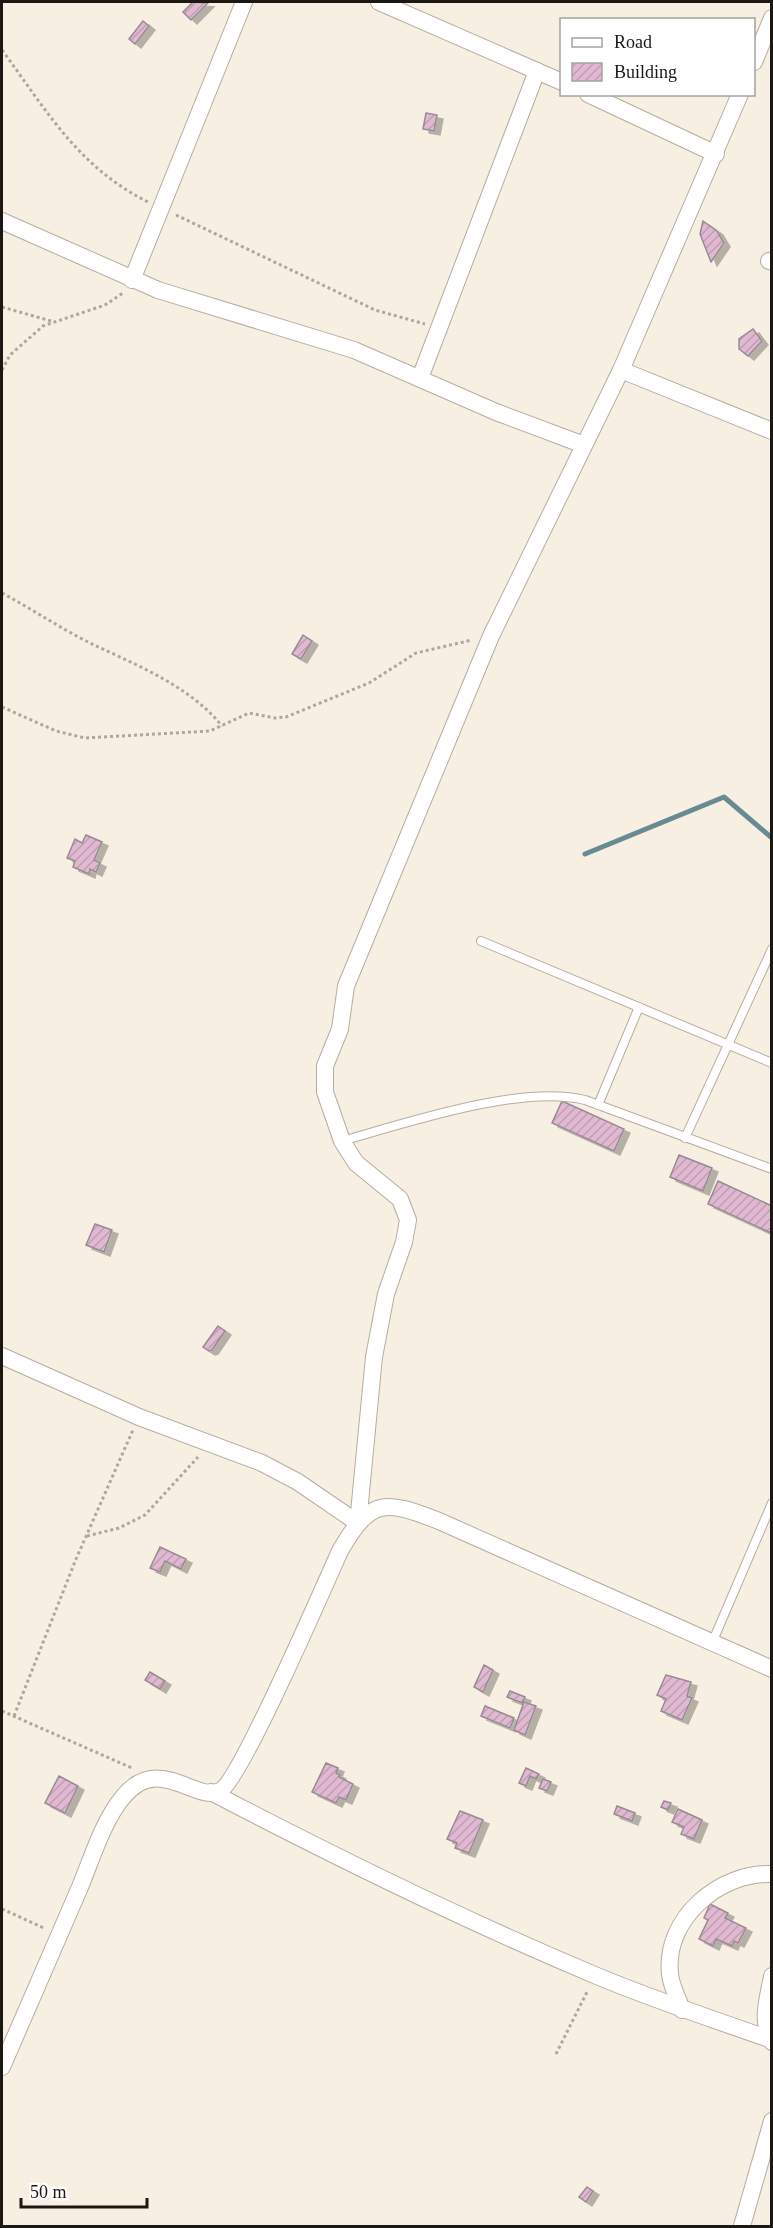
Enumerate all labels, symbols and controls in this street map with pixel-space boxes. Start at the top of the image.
legend [560,18,755,96]
text: Road [614,32,652,52]
text: Building [614,62,677,82]
scale bar [21,2171,147,2209]
text: 50 m [30,2182,67,2202]

